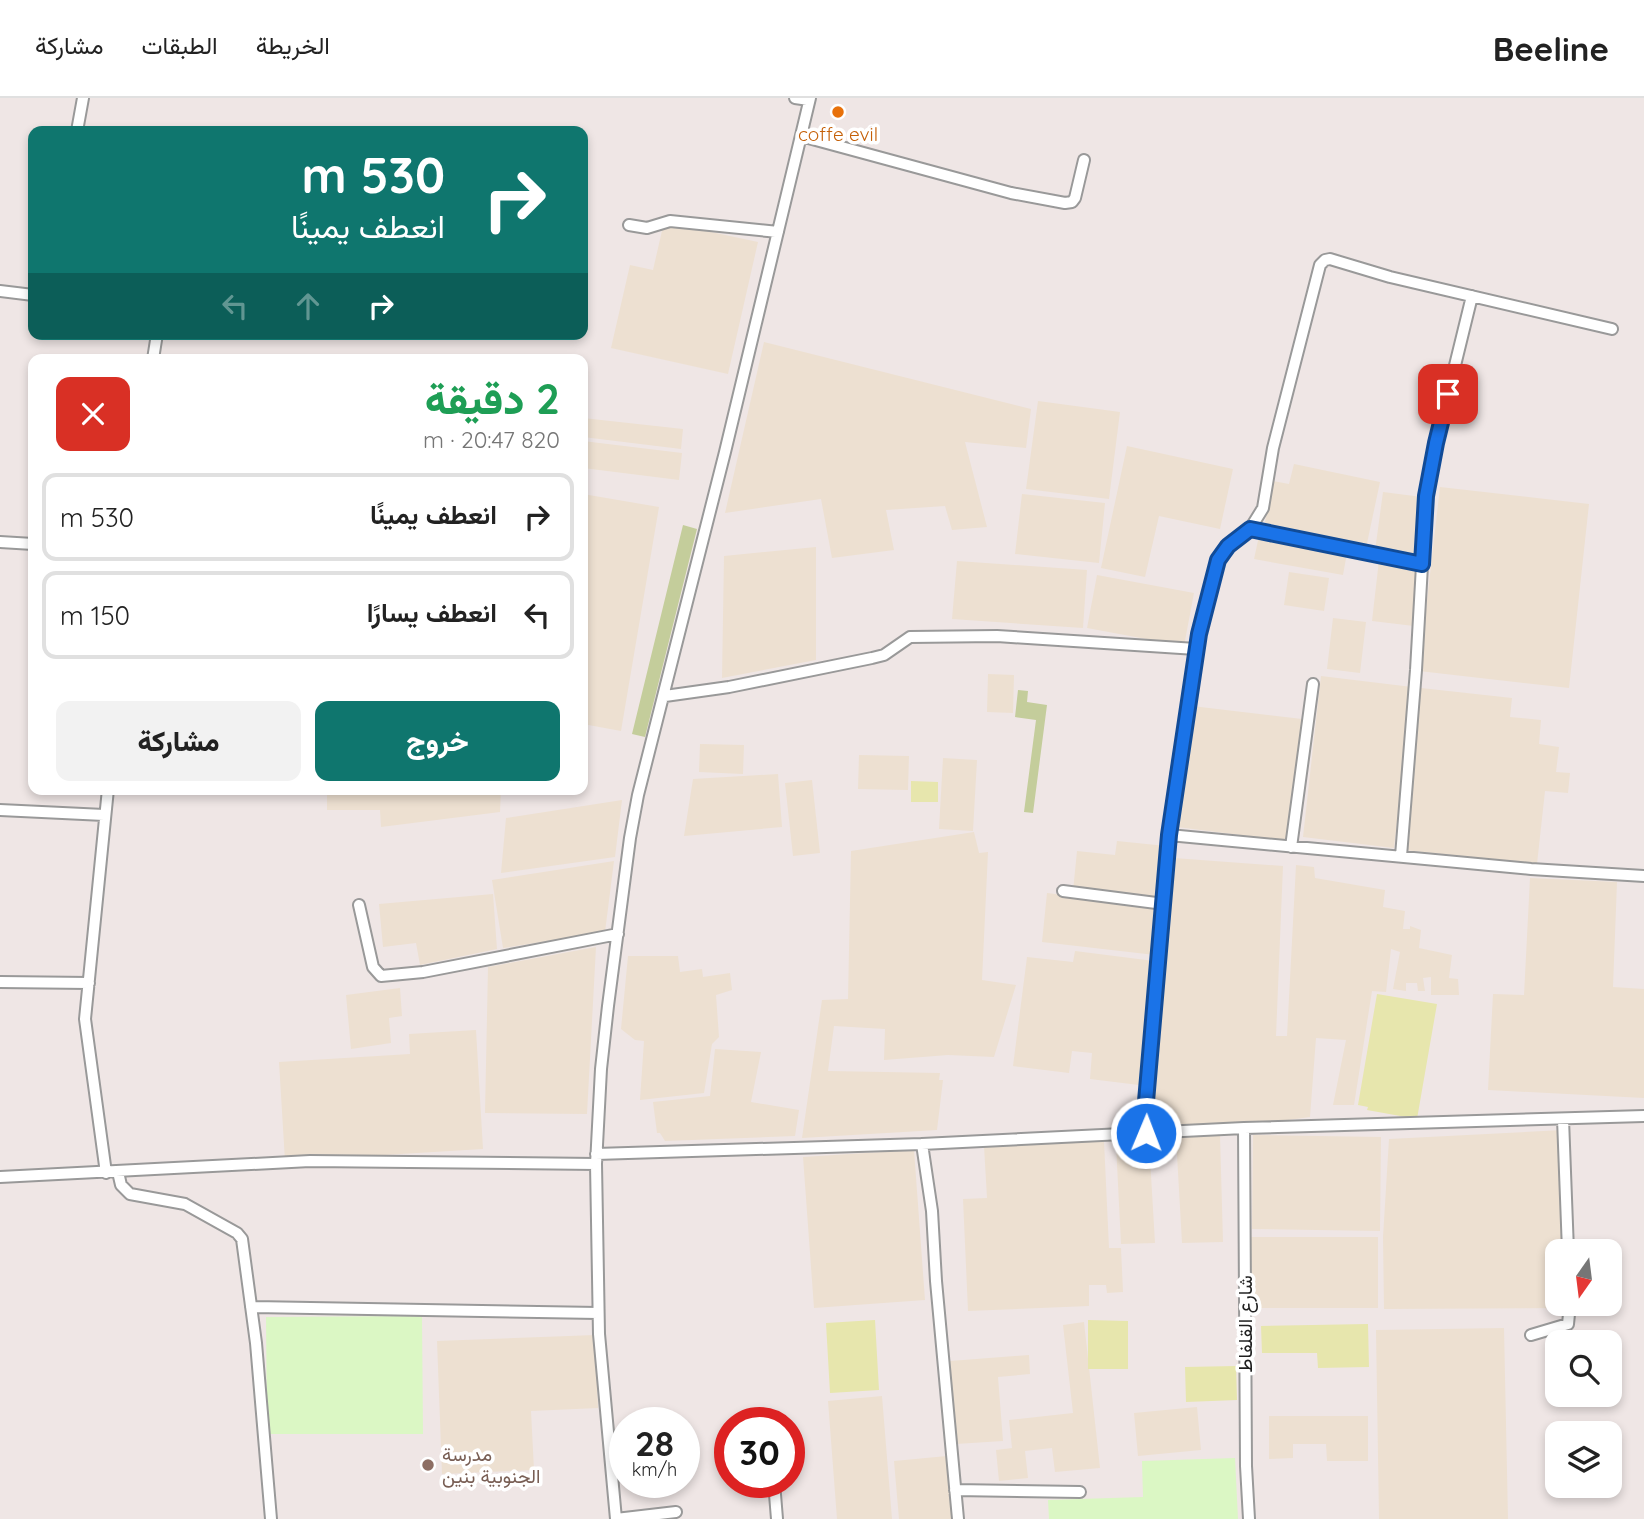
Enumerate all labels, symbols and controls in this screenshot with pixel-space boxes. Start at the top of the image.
text: Beeline [1493,28,1609,69]
text: مشاركة [35,30,103,60]
text: الطبقات [141,30,218,60]
text: الخريطة [256,30,330,60]
marker: coffe evil [830,104,846,120]
place label: coffe evil [798,122,878,146]
text: 530 m [301,144,445,205]
icon: right [469,154,560,245]
text: انعطف يمينًا [291,206,445,246]
icon: left [216,287,254,325]
icon: ahead [289,287,327,325]
icon: right [362,287,400,325]
pin [1418,364,1478,424]
text: 2 دقيقة [425,372,560,425]
icon: arrive [1429,375,1467,413]
button: close [56,377,130,451]
text: 820 m · 20:47 [423,425,560,454]
text: انعطف يمينًا [370,498,497,531]
icon: right [518,498,556,536]
text: 530 m [60,501,134,534]
text: انعطف يسارًا [367,596,497,629]
icon: left [518,596,556,634]
text: 150 m [60,599,130,632]
button: مشاركة [56,701,301,781]
button: خروج [315,701,560,781]
position arrow [1109,1096,1183,1170]
north arrow [1545,1239,1622,1316]
map controls [1545,1239,1622,1498]
street label: شارع القلفاط [1233,1275,1258,1373]
button: search [1545,1330,1622,1407]
speed limit sign: 30 [714,1407,805,1498]
text: 28 [635,1421,674,1465]
button: layers [1545,1421,1622,1498]
place label: مدرسة الجنوبية بنين [442,1442,540,1488]
marker: مدرسة الجنوبية بنين [420,1457,436,1473]
text: km/h [632,1458,677,1481]

